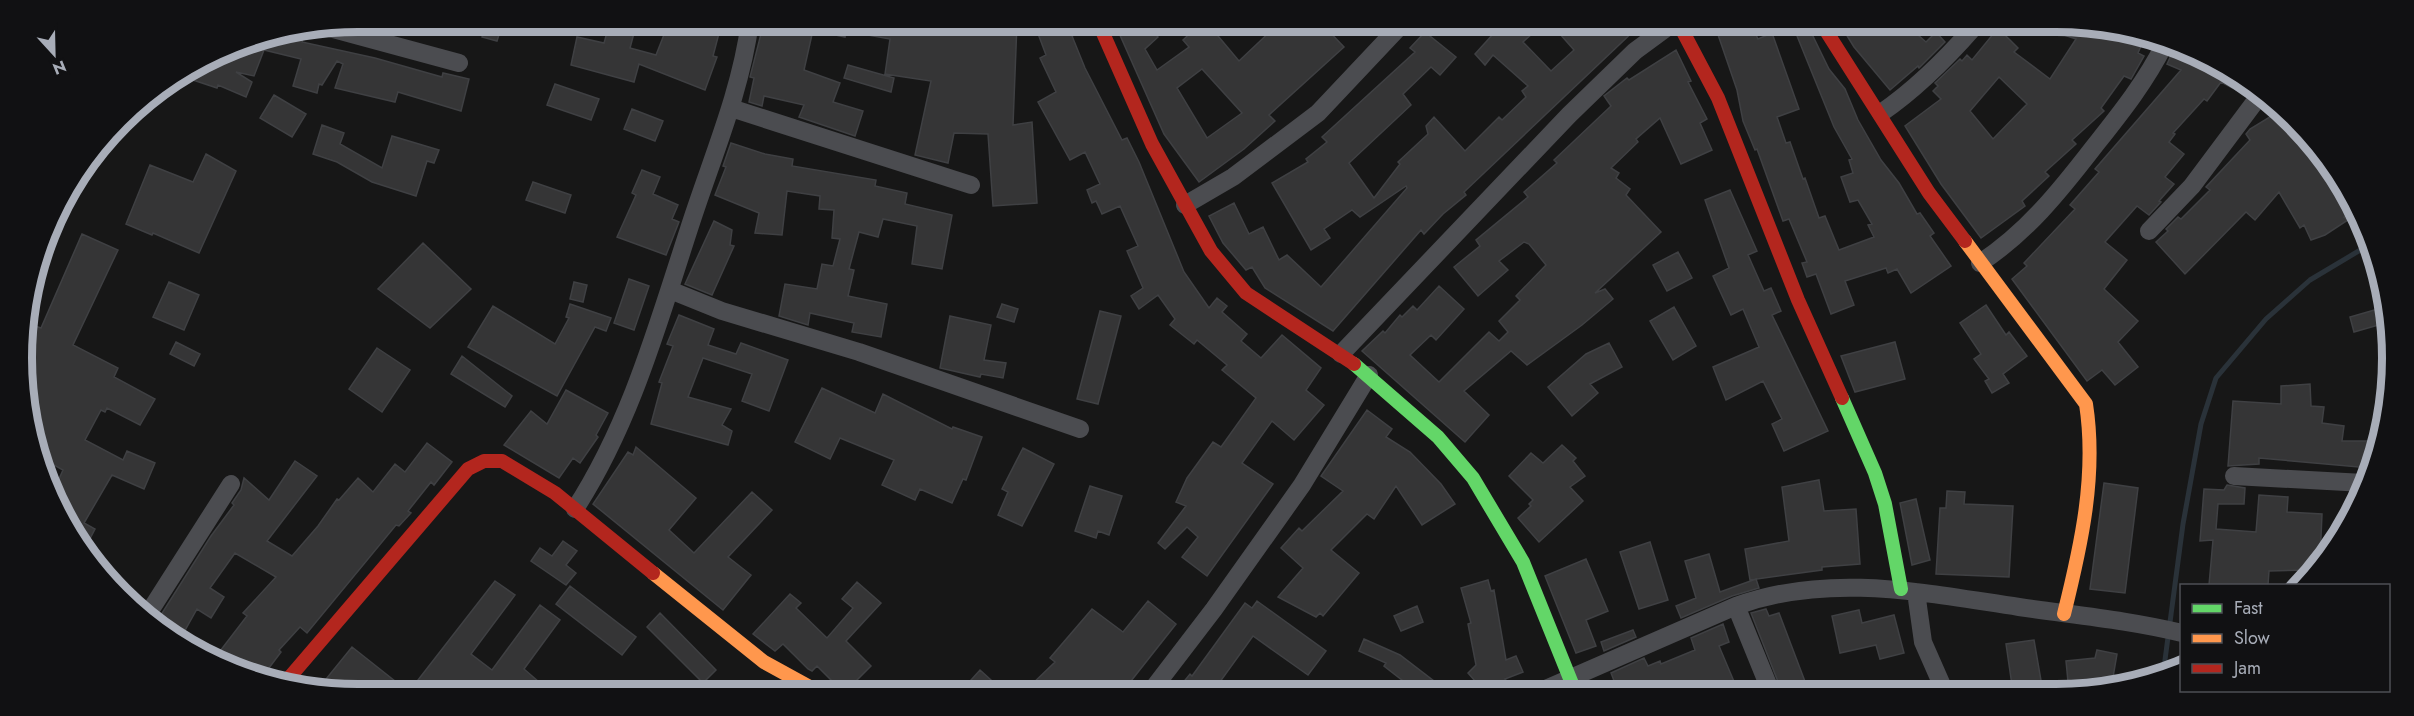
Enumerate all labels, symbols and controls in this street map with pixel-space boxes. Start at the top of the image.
north arrow [24,24,84,84]
text: N [49,54,70,80]
legend [2180,584,2390,692]
text: Fast [2234,595,2263,621]
text: Slow [2234,625,2271,651]
text: Jam [2232,655,2261,681]

